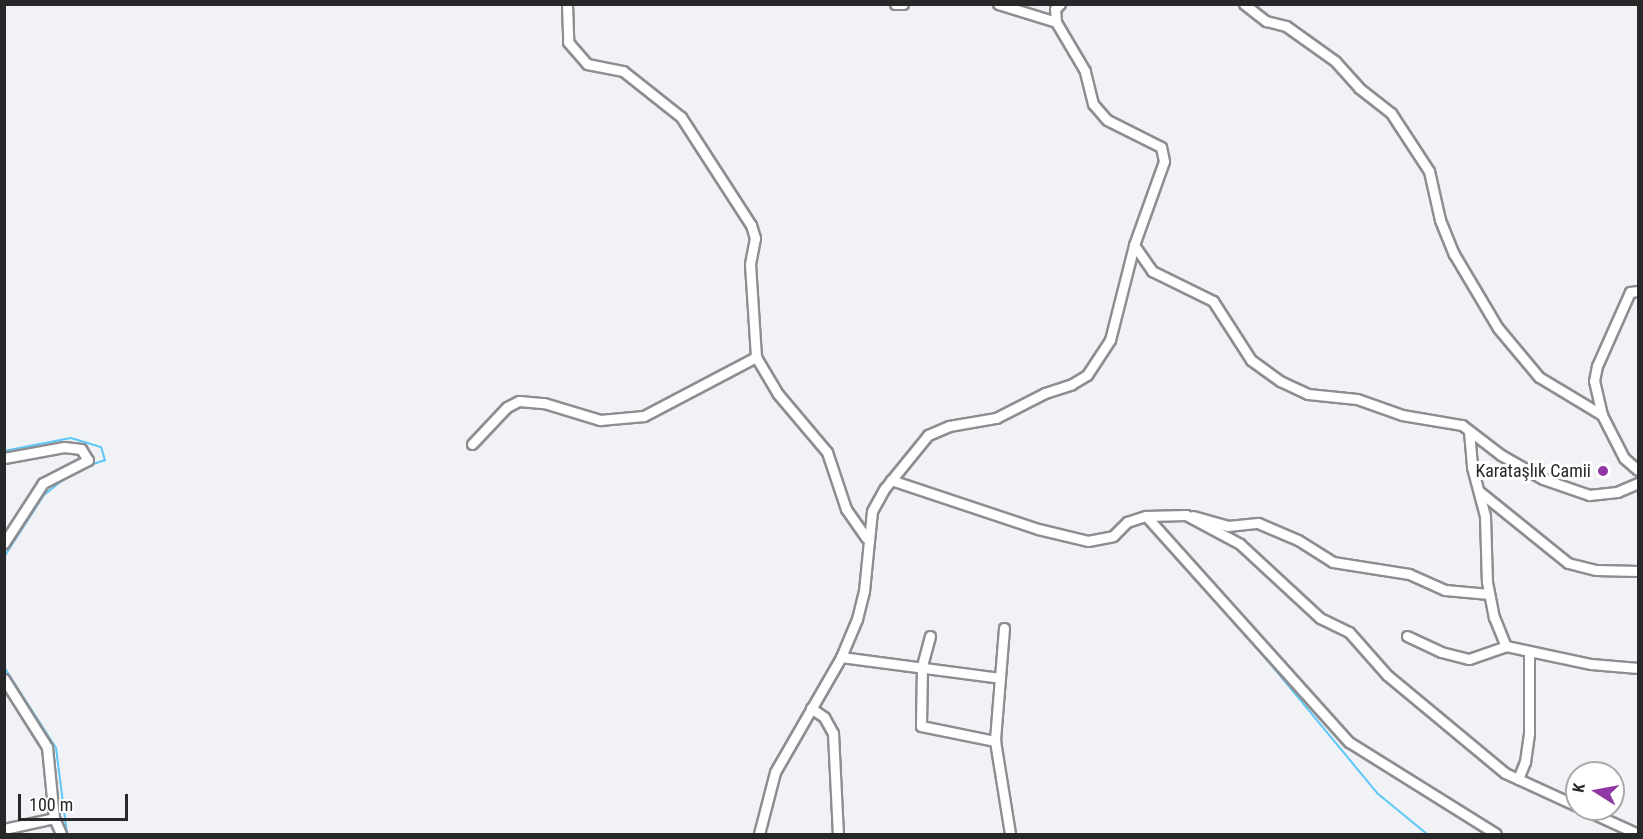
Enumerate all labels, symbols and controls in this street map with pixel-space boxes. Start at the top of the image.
place label: Karataşlık Camii [1475,460,1591,482]
marker: Karataşlık Camii [1596,464,1610,478]
north arrow [1565,761,1625,821]
scale bar [21,782,130,820]
text: K [1569,782,1589,794]
text: 100 m [29,794,73,815]

